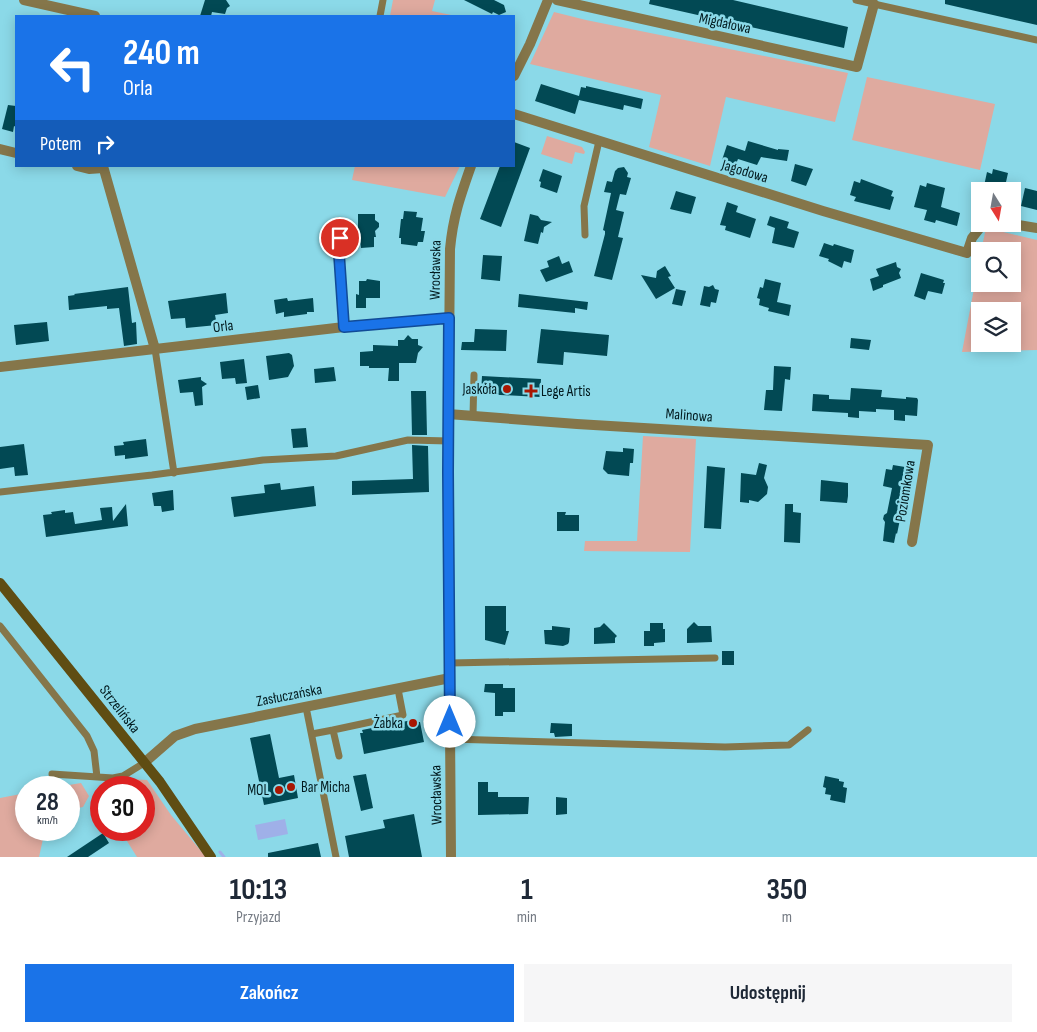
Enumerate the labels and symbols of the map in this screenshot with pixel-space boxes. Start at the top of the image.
street label: Migdałowa [697,9,753,38]
street label: Jagodowa [718,155,771,188]
north arrow [971,182,1021,232]
pin [319,217,361,259]
street label: Wrocławska [425,240,446,300]
street label: Orla [212,316,234,337]
place label: Jaskóła [461,380,497,399]
place label: Lege Artis [541,382,591,401]
marker: Jaskóła [501,383,513,395]
marker: Lege Artis [525,385,537,397]
street label: Malinowa [665,404,713,427]
street label: Poziomkowa [891,459,920,523]
street label: Zasłuczańska [255,680,324,711]
street label: Strzelińska [95,681,144,737]
position arrow [423,695,475,747]
place label: Żabka [373,714,403,733]
marker: Żabka [407,717,419,729]
street label: Wrocławska [426,765,447,825]
speed limit sign: 30 [90,776,155,841]
place label: Bar Micha [301,778,350,797]
place label: MOL [247,781,269,800]
marker: Bar Micha [285,781,297,793]
marker: MOL [273,784,285,796]

